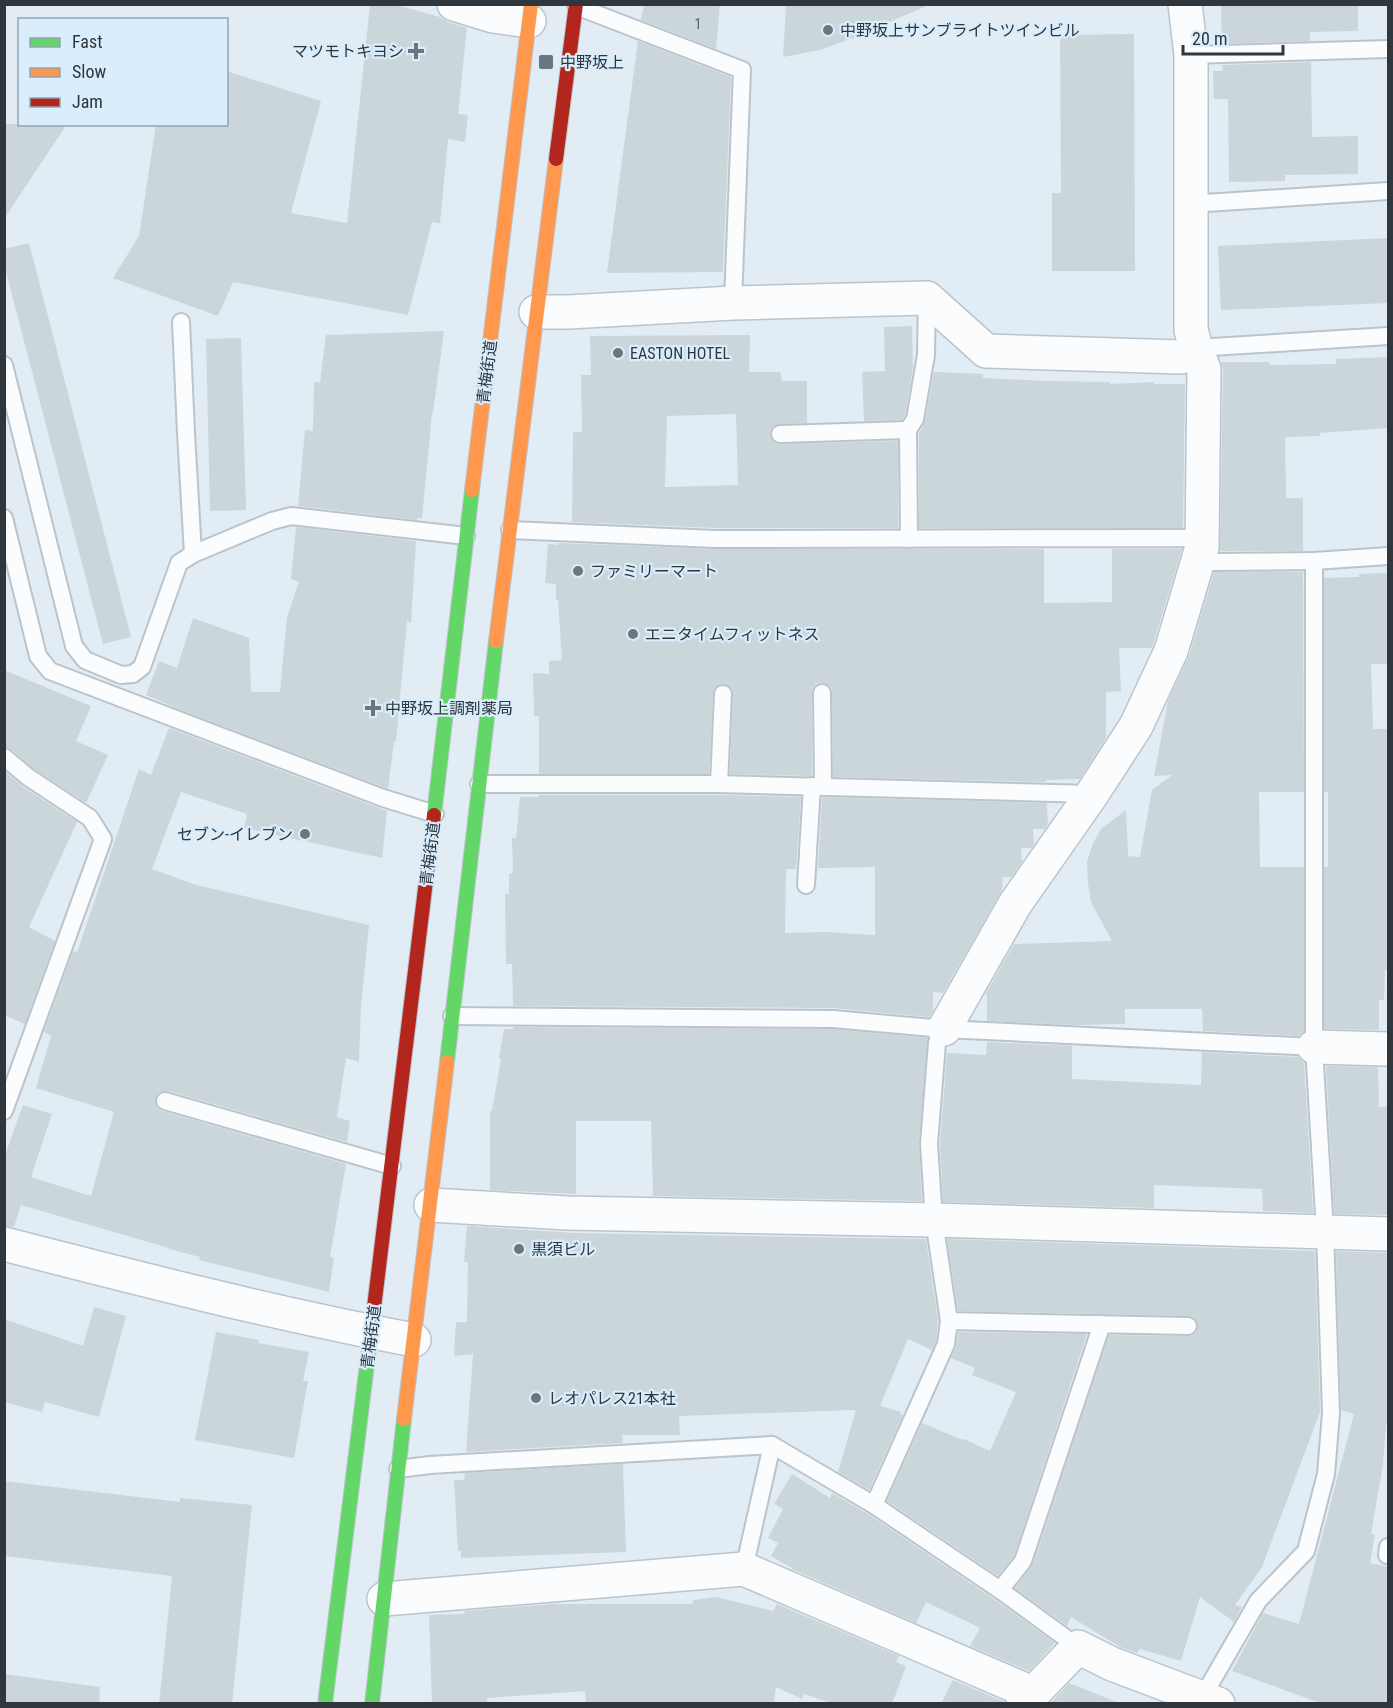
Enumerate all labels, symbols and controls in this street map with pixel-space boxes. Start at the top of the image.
house number: 1 [695,16,701,32]
legend [18,18,228,126]
scale bar [1183,18,1284,56]
place label: 中野坂上サンブライトツインビル [840,21,1080,40]
marker: 中野坂上サンブライトツインビル [821,23,835,37]
text: 20 m [1192,28,1227,49]
text: Fast [72,31,103,52]
place label: マツモトキヨシ [292,42,404,61]
marker: マツモトキヨシ [409,44,423,58]
marker: 中野坂上 [537,53,555,71]
place label: 中野坂上 [560,53,624,72]
text: Slow [72,61,107,82]
text: Jam [72,91,103,112]
street label: 青梅街道 [474,339,500,405]
place label: EASTON HOTEL [630,344,730,363]
marker: EASTON HOTEL [611,346,625,360]
place label: ファミリーマート [590,562,718,581]
marker: ファミリーマート [571,564,585,578]
place label: エニタイムフィットネス [645,625,819,644]
marker: エニタイムフィットネス [626,627,640,641]
place label: 中野坂上調剤薬局 [385,699,513,718]
marker: 中野坂上調剤薬局 [366,701,380,715]
street label: 青梅街道 [417,821,443,887]
place label: セブン-イレブン [177,825,293,844]
marker: セブン-イレブン [298,827,312,841]
place label: 黒須ビル [531,1240,595,1259]
marker: 黒須ビル [512,1242,526,1256]
street label: 青梅街道 [358,1304,384,1370]
place label: レオパレス21本社 [548,1389,676,1408]
marker: レオパレス21本社 [529,1391,543,1405]

